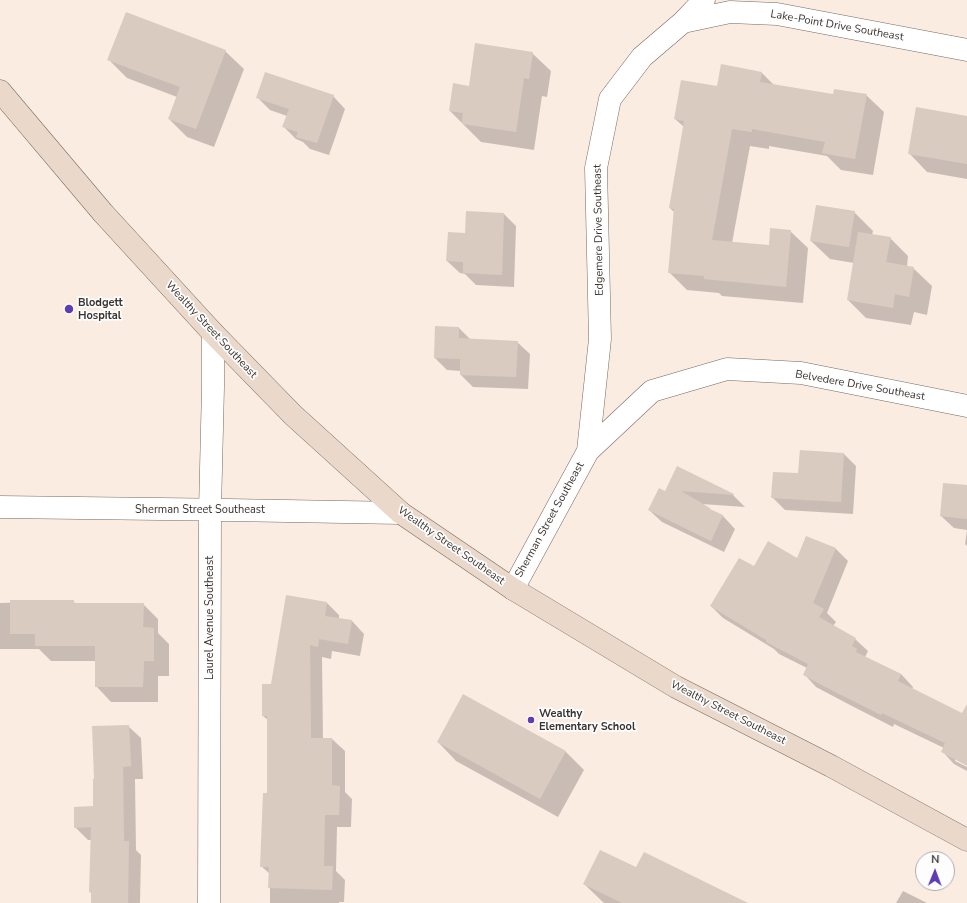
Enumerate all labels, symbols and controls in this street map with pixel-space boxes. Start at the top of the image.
street label: Lake-Point Drive Southeast [769,8,905,44]
street label: Edgemere Drive Southeast [591,164,607,296]
street label: Wealthy Street Southeast [163,279,259,381]
place label: Blodgett Hospital [78,296,123,322]
marker: Blodgett Hospital [63,303,75,315]
street label: Belvedere Drive Southeast [794,368,926,404]
street label: Sherman Street Southeast [513,460,587,580]
street label: Sherman Street Southeast [135,503,265,517]
street label: Wealthy Street Southeast [395,504,507,588]
street label: Laurel Avenue Southeast [203,556,217,680]
street label: Wealthy Street Southeast [668,678,788,748]
place label: Wealthy Elementary School [539,707,635,733]
marker: Wealthy Elementary School [526,715,536,725]
north arrow [915,851,955,891]
text: N [931,852,939,867]

